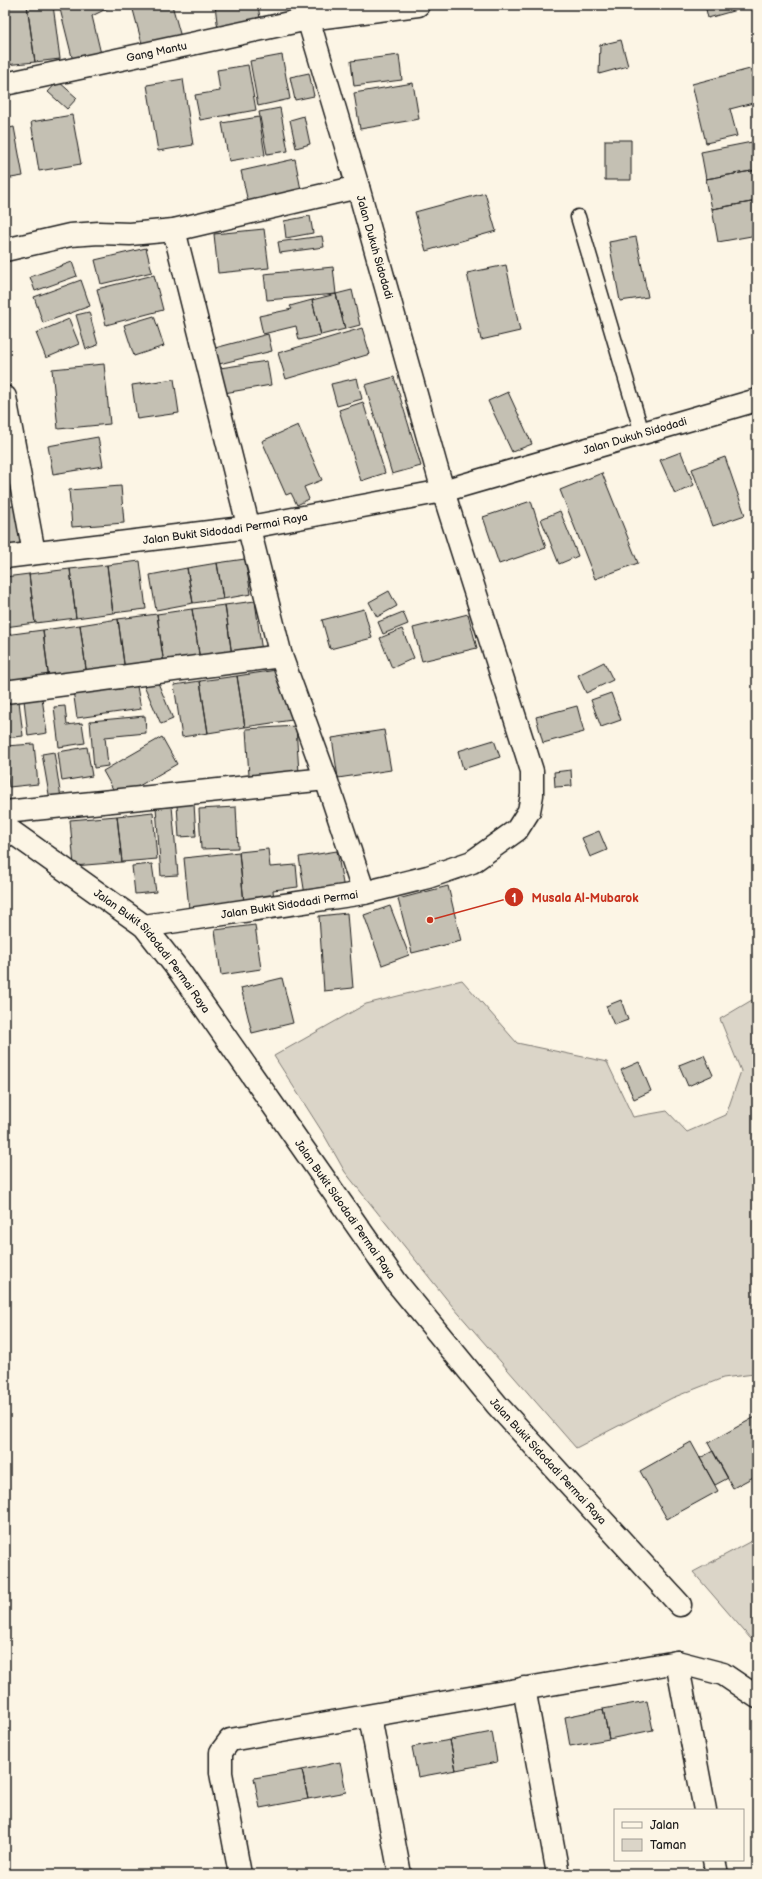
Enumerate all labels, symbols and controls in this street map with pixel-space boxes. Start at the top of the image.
street label: Gang Mantu [125,39,188,65]
street label: Jalan Dukuh Sidodadi [354,194,396,300]
street label: Jalan Dukuh Sidodadi [582,415,688,457]
street label: Jalan Bukit Sidodadi Permai Raya [142,510,309,547]
callout: Musala Al-Mubarok [504,885,647,909]
street label: Jalan Bukit Sidodadi Permai Raya [91,886,212,1016]
street label: Jalan Bukit Sidodadi Permai [220,888,359,921]
text: 1 [511,891,517,906]
text: Musala Al-Mubarok [532,891,639,906]
street label: Jalan Bukit Sidodadi Permai Raya [292,1137,398,1281]
street label: Jalan Bukit Sidodadi Permai Raya [487,1396,609,1527]
legend [614,1809,744,1861]
text: Jalan [650,1818,679,1833]
text: Taman [650,1838,686,1853]

